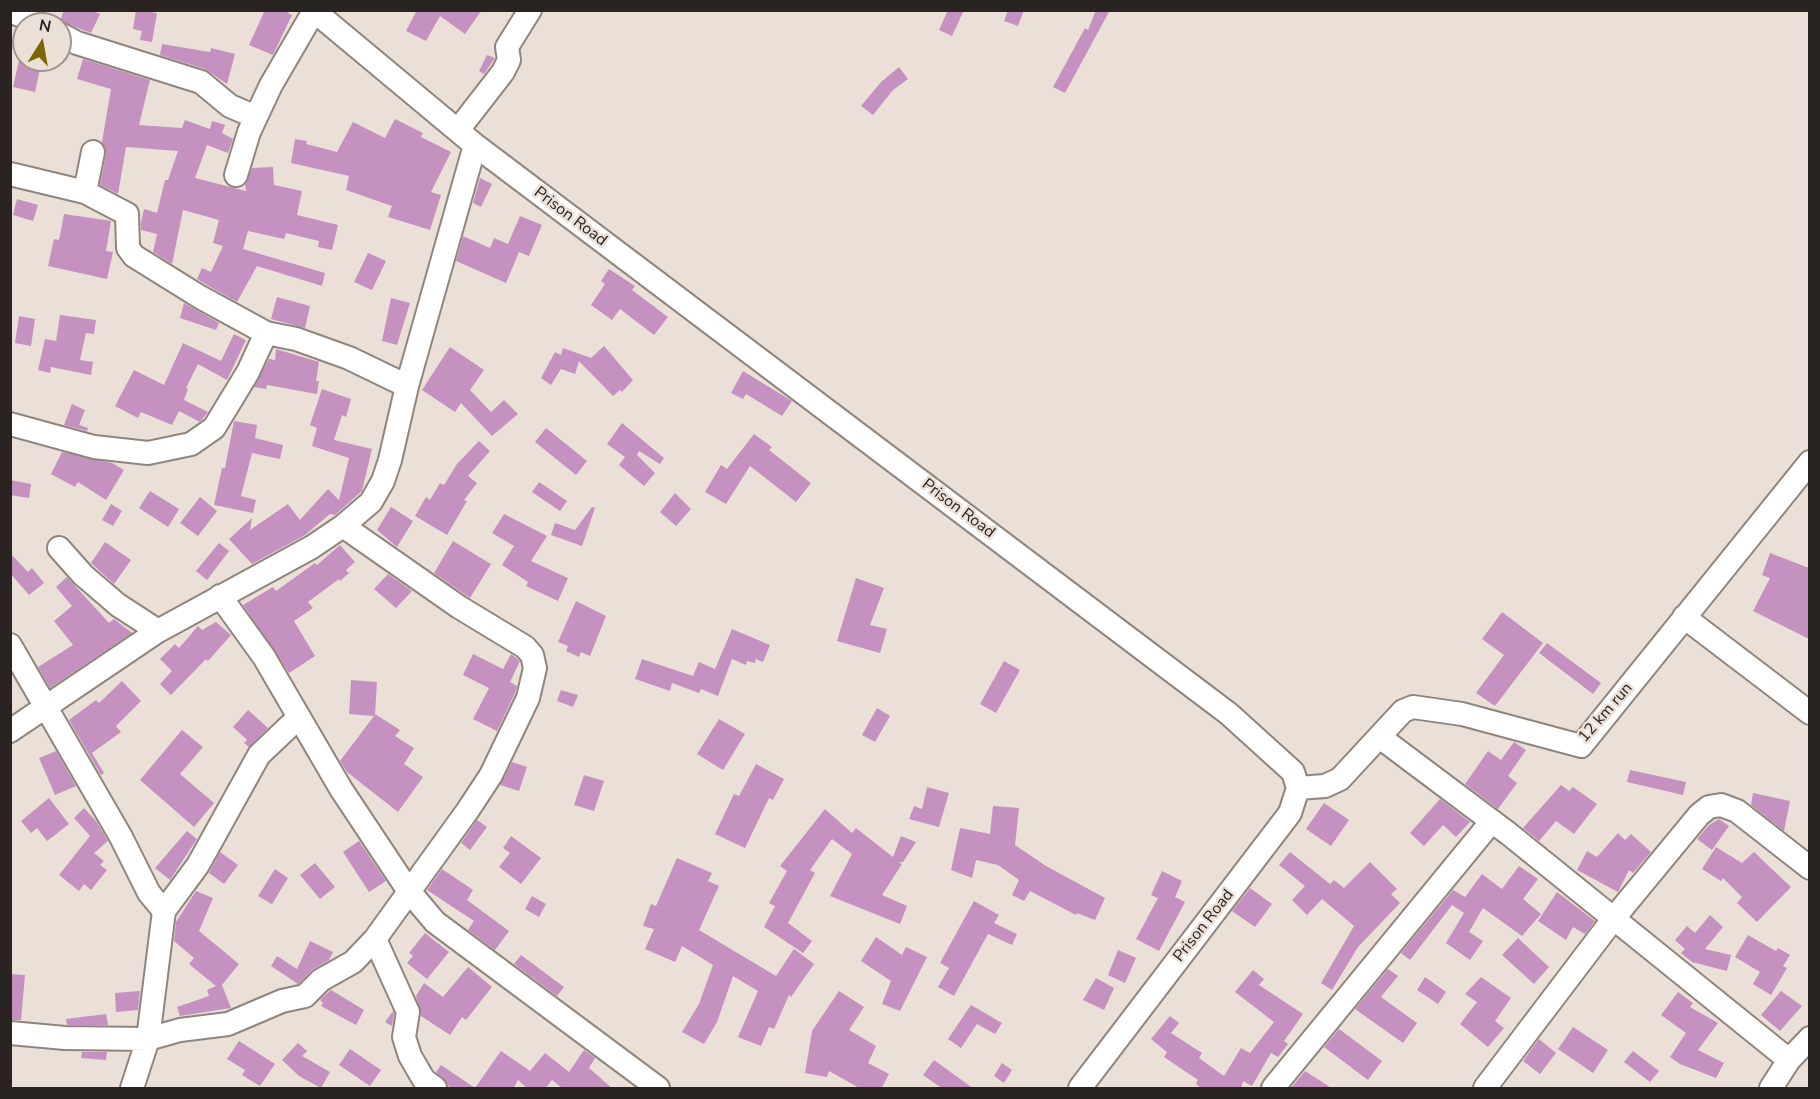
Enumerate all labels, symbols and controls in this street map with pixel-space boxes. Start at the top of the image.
north arrow [12,12,72,72]
text: N [37,14,53,38]
street label: Prison Road [530,183,610,251]
street label: Prison Road [918,475,998,543]
street label: 12 km run [1575,679,1637,747]
street label: Prison Road [1170,886,1238,966]

